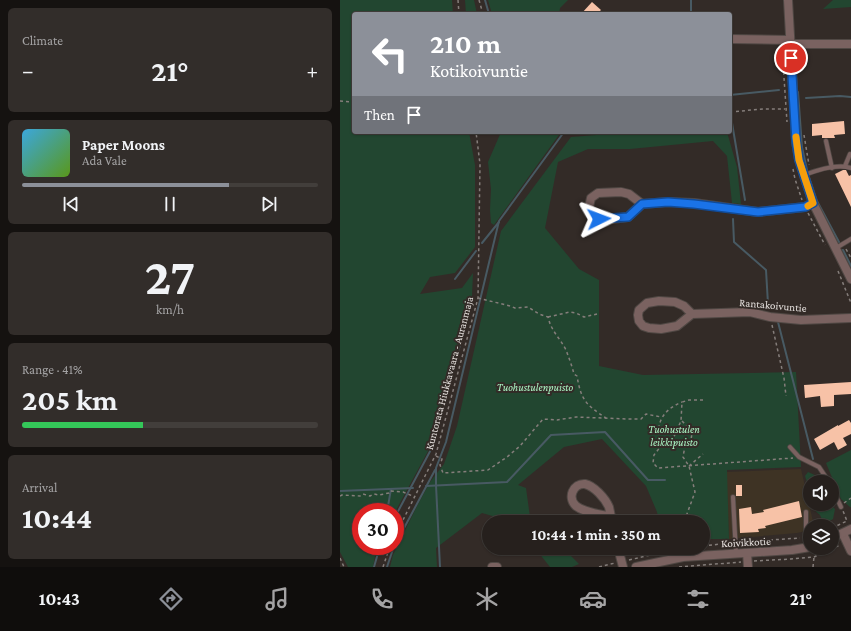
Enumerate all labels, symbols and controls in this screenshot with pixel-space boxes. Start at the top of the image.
icon: left [364,28,416,80]
text: 210 m [430,28,501,59]
text: Climate [22,33,63,48]
pin [774,41,808,75]
icon: arrive [780,47,802,69]
text: 21° [151,54,189,87]
text: − [22,58,34,83]
text: + [306,58,318,83]
text: Kotikoivuntie [430,61,528,81]
icon: arrive [403,104,425,126]
text: Then [364,107,395,123]
text: Paper Moons [82,137,165,153]
text: Ada Vale [82,153,127,168]
icon: previous [60,193,82,215]
icon: pause [159,193,181,215]
icon: next [258,193,280,215]
position arrow [578,198,620,240]
text: 27 [145,247,195,305]
street label: Kuntorata Hiukkavaara - Auranmaja [423,295,476,451]
street label: Rantakoivuntie [739,296,807,314]
text: km/h [156,302,184,317]
text: Range · 41% [22,362,83,377]
park label: Tuohustulenpuisto [497,381,574,394]
text: 205 km [22,383,118,416]
park label: Tuohustulen leikkipuisto [648,423,700,449]
map controls [803,475,839,555]
button: sound [803,475,839,511]
text: Arrival [22,480,57,495]
text: 10:44 [22,501,92,534]
speed limit sign: 30 [352,503,404,555]
button: layers [803,519,839,555]
text: 10:44 · 1 min · 350 m [532,527,660,543]
street label: Koivikkotie [721,535,771,549]
icon: directions [157,585,185,613]
icon: music [263,585,291,613]
icon: phone [368,585,396,613]
icon: climate [473,585,501,613]
icon: car [579,585,607,613]
icon: filters [684,585,712,613]
text: 10:43 [39,589,80,609]
text: 21° [790,589,812,609]

